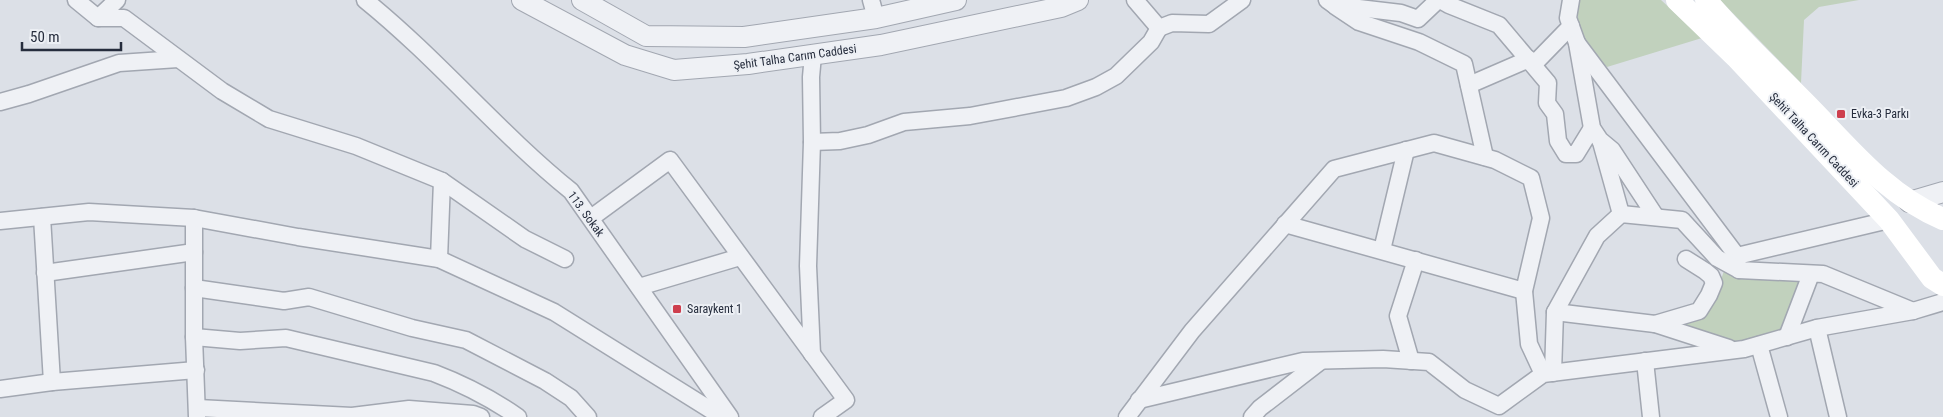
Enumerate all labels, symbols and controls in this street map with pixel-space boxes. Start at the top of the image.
scale bar [22,20,121,52]
text: 50 m [30,28,60,46]
street label: Şehit Talha Carım Caddesi [733,41,857,73]
street label: Şehit Talha Carım Caddesi [1767,90,1861,190]
place label: Evka-3 Parkı [1851,107,1909,121]
marker: Evka-3 Parkı [1835,108,1847,120]
street label: 113. Sokak [565,189,607,240]
place label: Saraykent 1 [687,302,742,316]
marker: Saraykent 1 [671,303,683,315]

